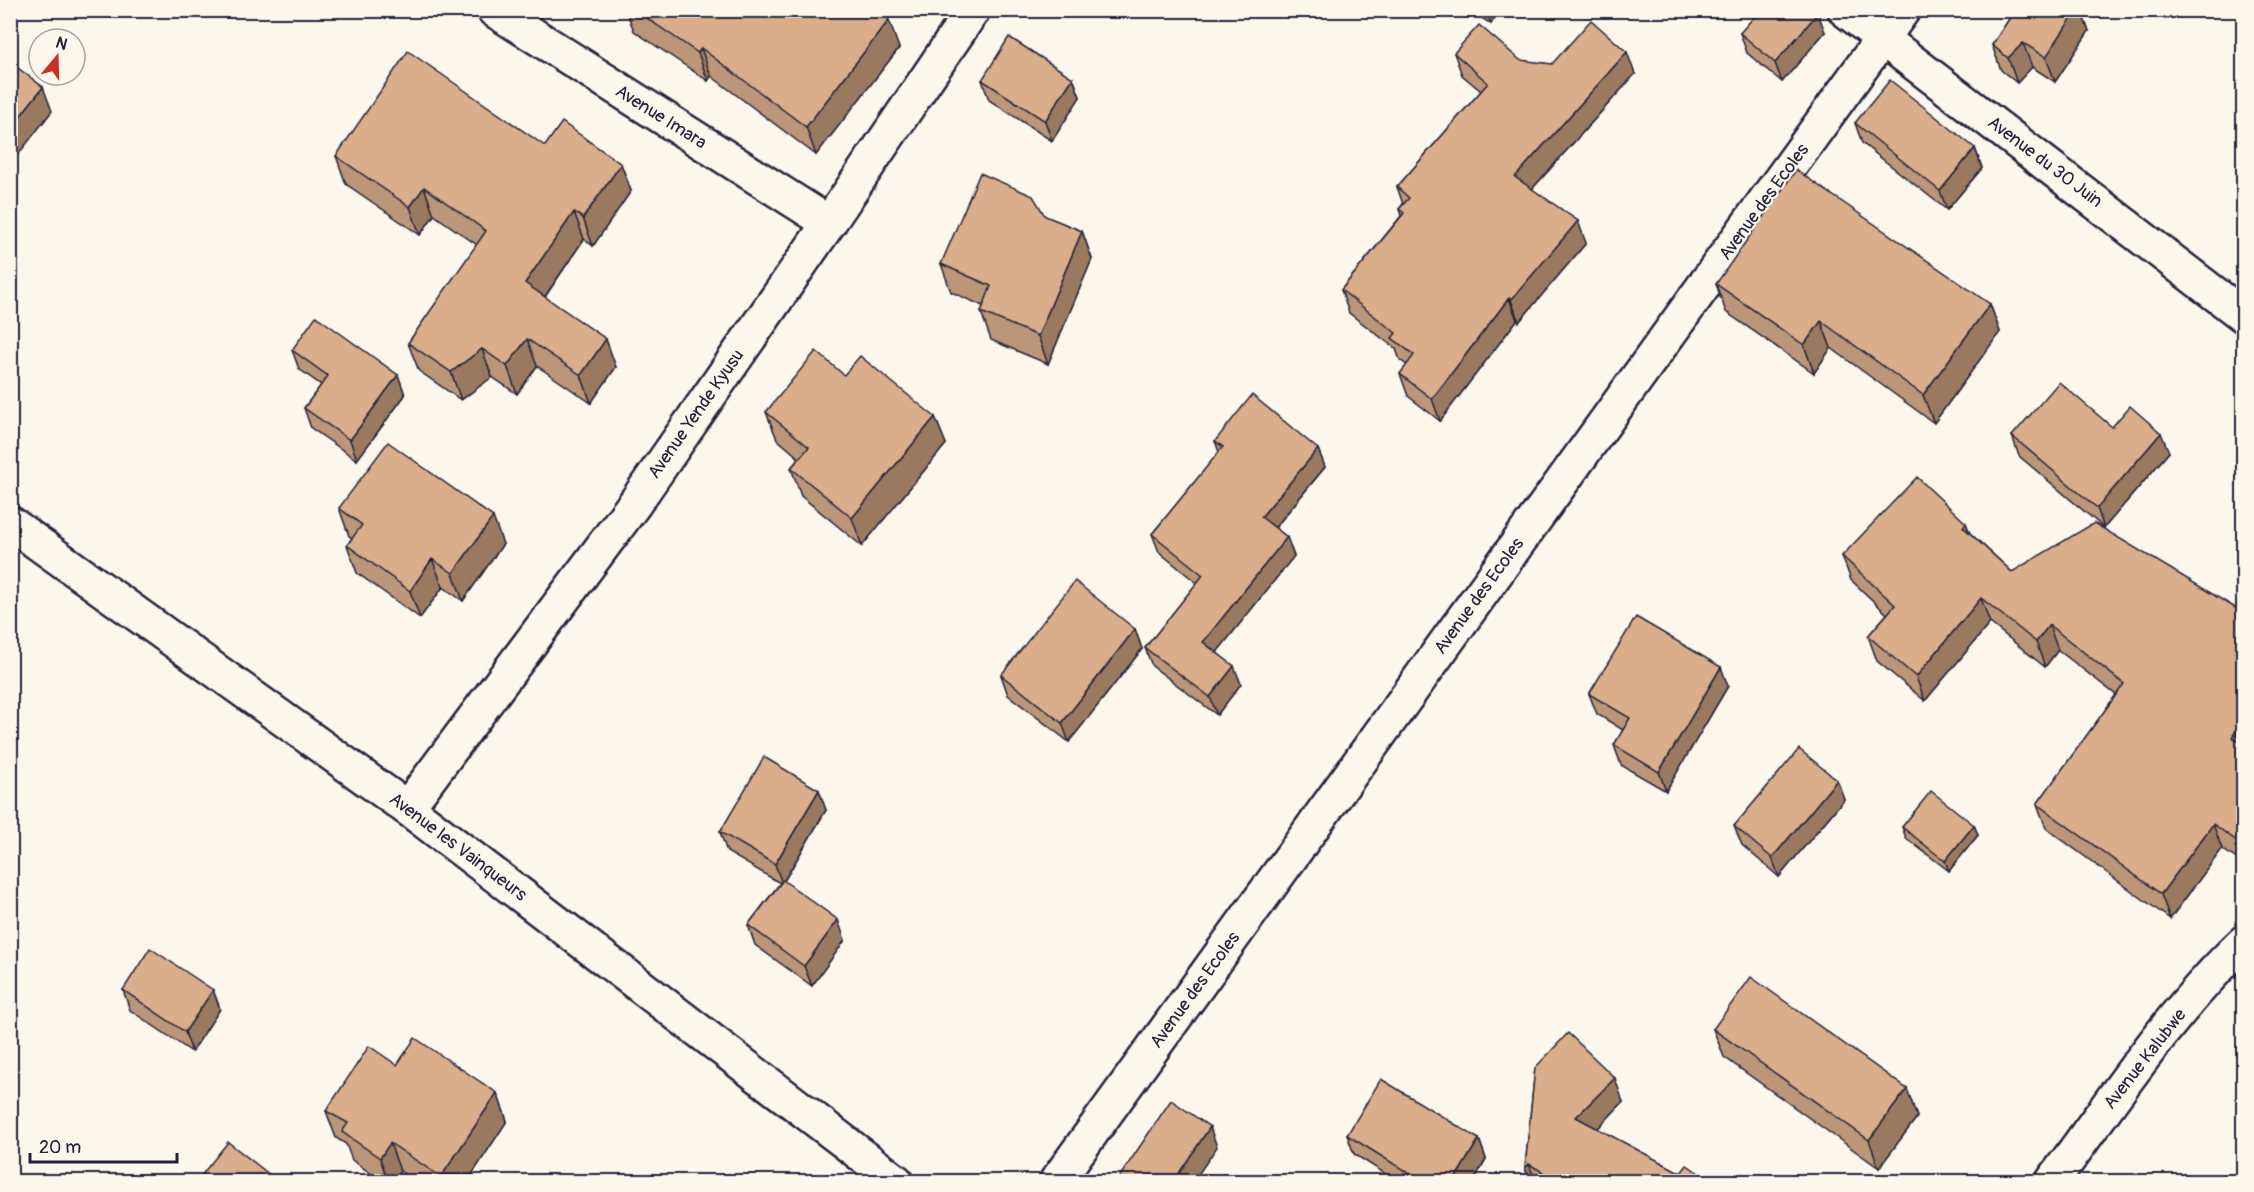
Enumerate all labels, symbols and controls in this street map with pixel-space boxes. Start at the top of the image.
north arrow [27,27,87,87]
text: N [53,33,70,55]
street label: Avenue Imara [611,80,711,154]
street label: Avenue du 30 Juin [1983,111,2107,213]
street label: Avenue des Ecoles [1714,139,1814,265]
street label: Avenue Yende Kyusu [643,345,749,483]
street label: Avenue des Ecoles [1429,533,1529,659]
street label: Avenue les Vainqueurs [385,788,531,906]
street label: Avenue des Ecoles [1145,927,1245,1053]
street label: Avenue Kalubwe [2098,1004,2192,1114]
scale bar [30,1126,177,1164]
text: 20 m [39,1136,81,1159]

